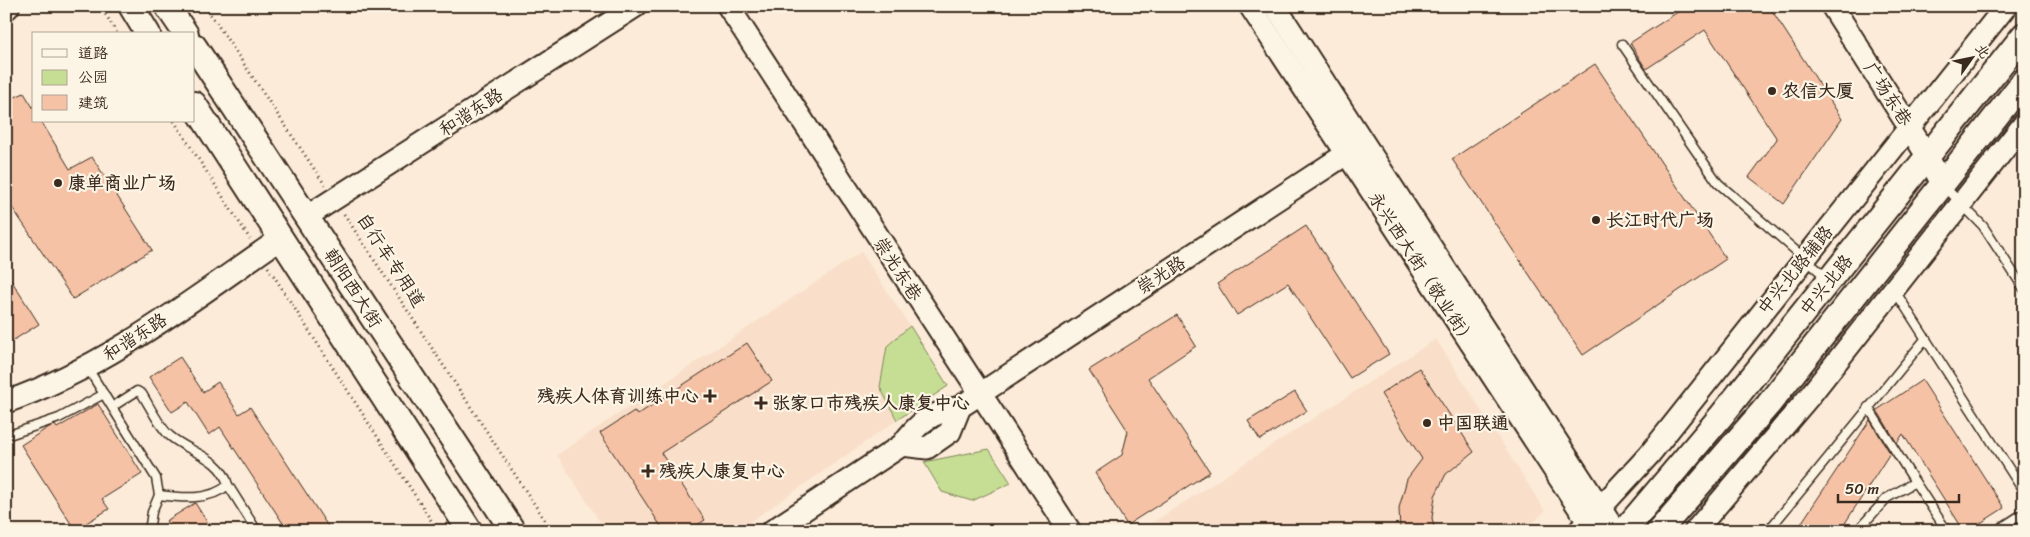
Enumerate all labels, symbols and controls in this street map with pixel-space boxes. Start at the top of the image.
legend [32,32,195,122]
north arrow [1948,32,1998,82]
text: 北 [1968,39,1997,64]
text: 道路 [78,40,108,66]
street label: 广场东巷 [1855,55,1921,133]
text: 公园 [78,64,108,90]
place label: 农信大厦 [1782,75,1854,107]
street label: 和谐东路 [432,79,510,145]
marker: 农信大厦 [1766,85,1778,97]
text: 建筑 [78,90,108,116]
place label: 康单商业广场 [68,167,176,199]
marker: 康单商业广场 [52,177,64,189]
street label: 永兴西大街（敬业街） [1360,185,1484,353]
place label: 长江时代广场 [1606,204,1714,236]
street label: 自行车专用道 [348,206,434,314]
marker: 长江时代广场 [1590,214,1602,226]
street label: 中兴北路辅路 [1753,221,1837,319]
street label: 崇光东巷 [865,230,931,308]
street label: 朝阳西大街 [315,242,391,334]
street label: 崇光路 [1130,247,1192,303]
street label: 中兴北路 [1795,250,1857,320]
street label: 和谐东路 [96,304,174,370]
place label: 残疾人体育训练中心 [537,380,699,412]
place label: 张家口市残疾人康复中心 [772,387,970,419]
marker: 残疾人体育训练中心 [703,389,717,403]
marker: 张家口市残疾人康复中心 [754,396,768,410]
place label: 中国联通 [1437,407,1509,439]
marker: 中国联通 [1421,417,1433,429]
place label: 残疾人康复中心 [659,455,785,487]
marker: 残疾人康复中心 [641,464,655,478]
scale bar [1838,472,1959,504]
text: 50 m [1845,476,1880,502]

